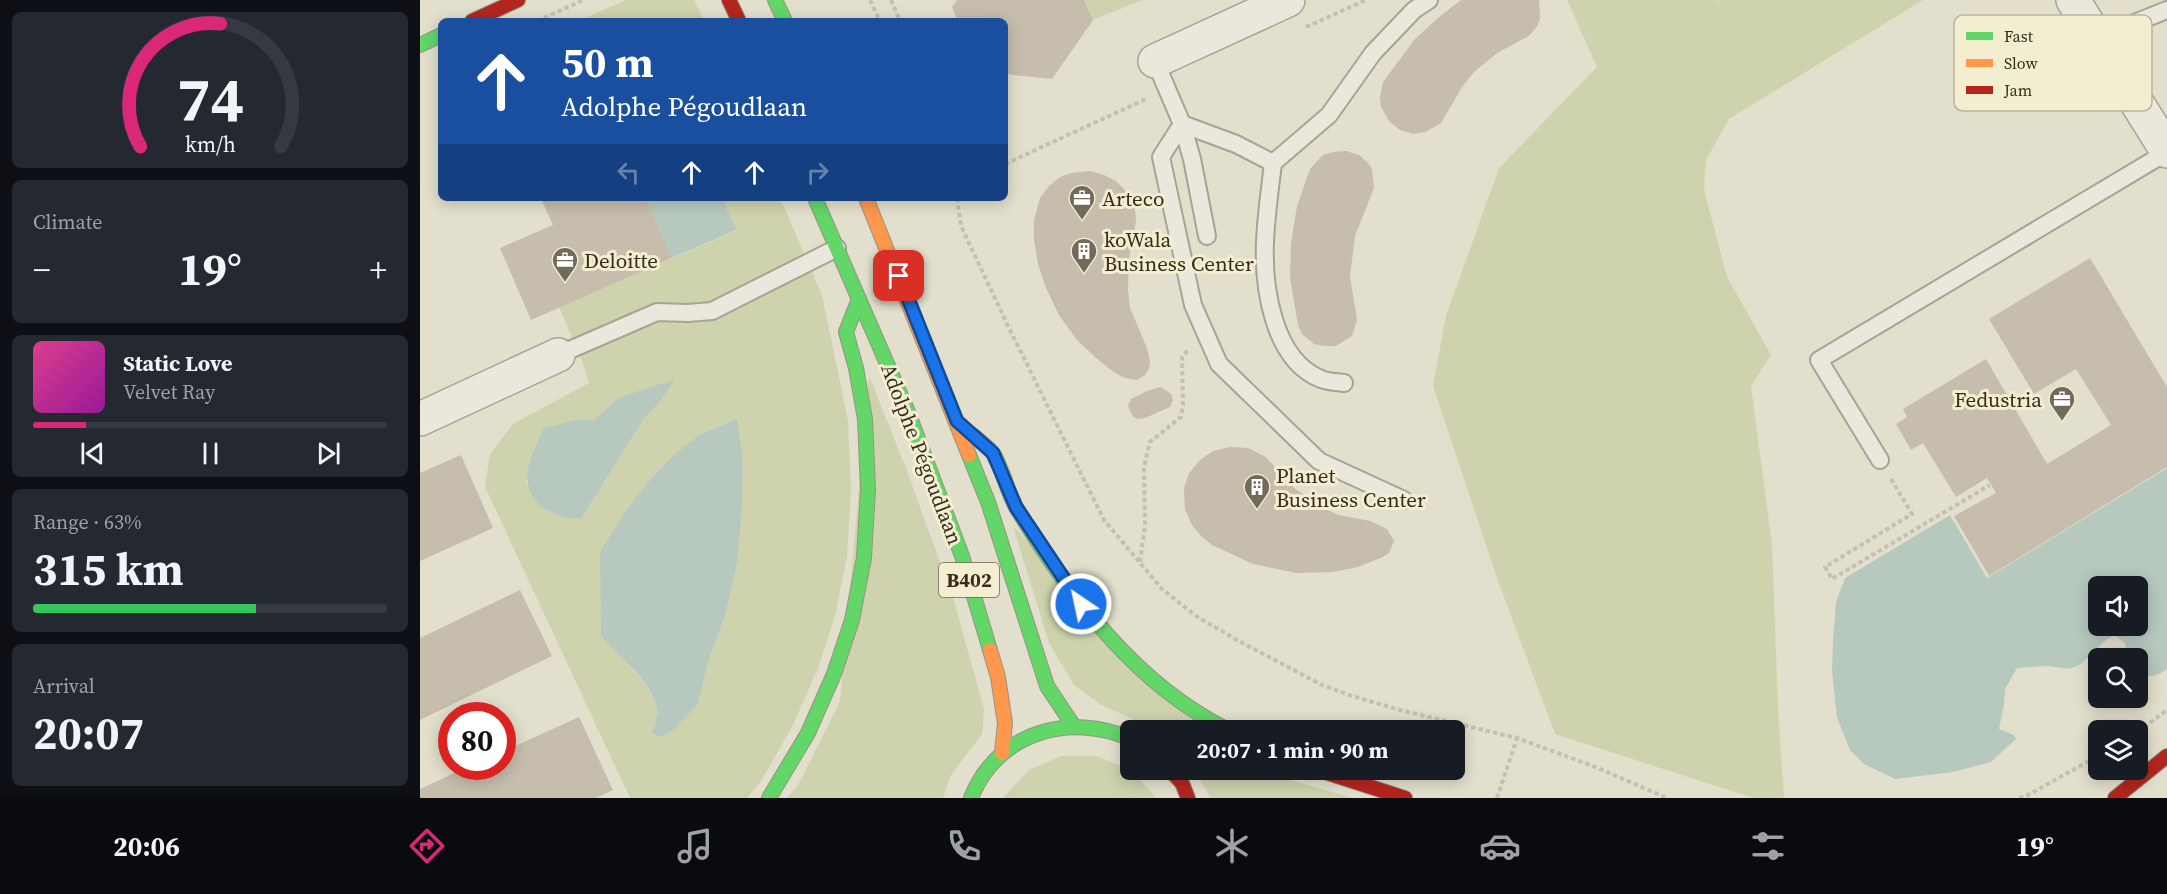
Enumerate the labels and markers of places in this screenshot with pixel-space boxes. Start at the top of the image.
office icon: Arteco [1067,183,1097,221]
place label: Arteco [1102,184,1165,213]
place label: koWala Business Center [1104,225,1254,278]
building icon: koWala Business Center [1069,236,1099,274]
office icon: Deloitte [550,245,580,283]
place label: Deloitte [584,246,658,275]
pin [873,250,924,301]
office icon: Fedustria [2047,384,2077,422]
place label: Fedustria [1954,385,2042,414]
place label: Planet Business Center [1276,461,1426,514]
building icon: Planet Business Center [1242,472,1272,510]

